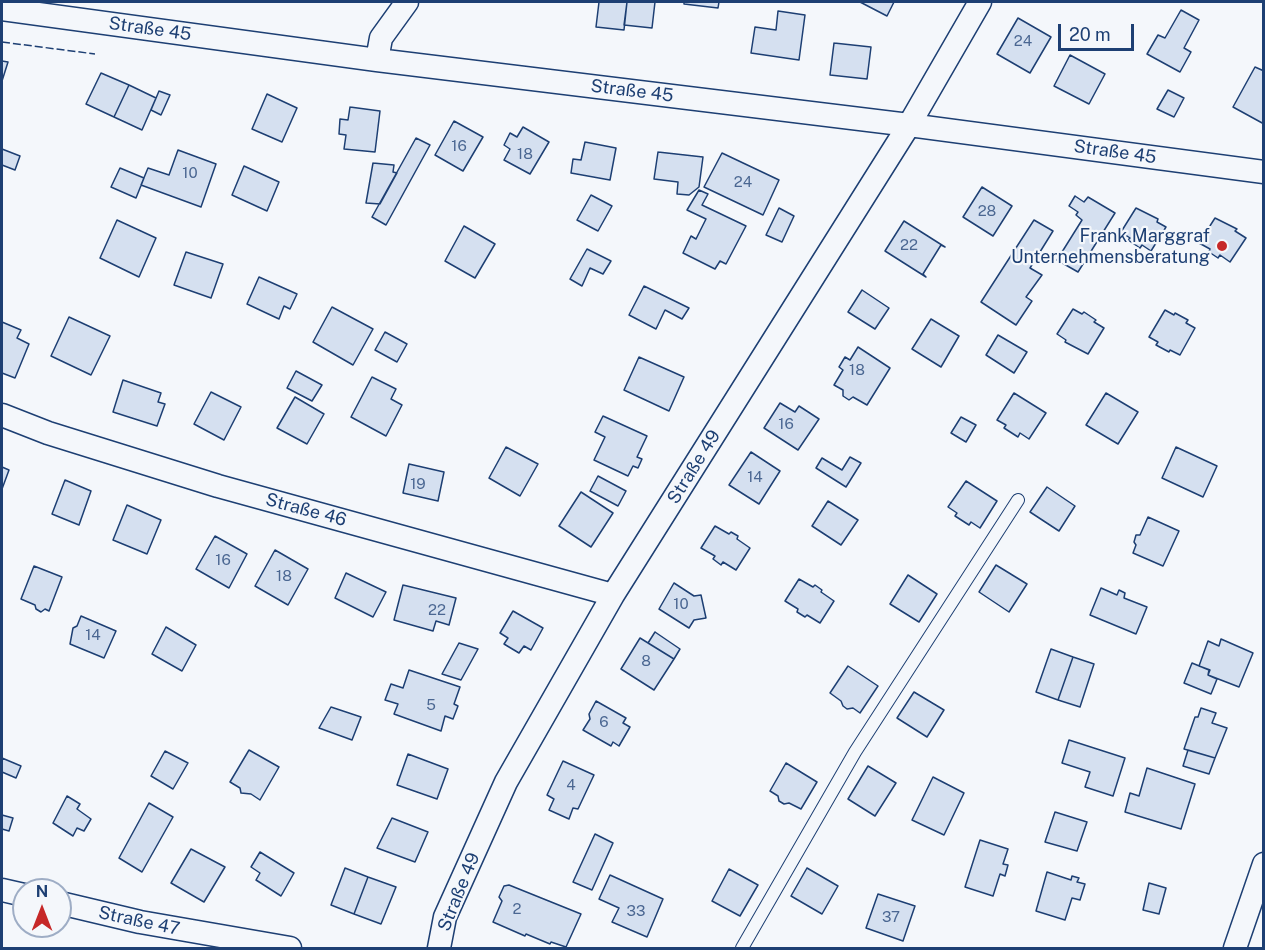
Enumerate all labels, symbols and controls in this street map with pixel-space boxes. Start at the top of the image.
scale bar [1061,12,1138,50]
street label: Straße 45 [107,13,193,45]
text: 20 m [1069,24,1111,45]
house number: 24 [1014,32,1032,50]
street label: Straße 45 [589,75,675,107]
street label: Straße 45 [1072,136,1158,168]
house number: 16 [451,137,467,155]
house number: 18 [517,145,533,163]
house number: 10 [182,164,198,182]
house number: 24 [734,173,752,191]
house number: 28 [978,202,996,220]
place label: Frank Marggraf Unternehmensberatung [1011,225,1210,268]
house number: 22 [900,236,918,254]
marker: Frank Marggraf Unternehmensberatung [1215,239,1229,253]
house number: 18 [849,361,865,379]
house number: 16 [778,415,794,433]
street label: Straße 49 [663,426,725,508]
house number: 14 [747,468,763,486]
house number: 19 [410,475,426,493]
street label: Straße 46 [263,489,349,531]
house number: 16 [215,551,231,569]
house number: 18 [276,567,292,585]
house number: 10 [673,595,689,613]
house number: 22 [428,601,446,619]
house number: 14 [85,626,101,644]
house number: 8 [641,652,651,670]
house number: 5 [426,696,436,714]
house number: 6 [599,713,609,731]
house number: 4 [566,776,576,794]
street label: Straße 49 [433,849,485,935]
north arrow [12,878,72,938]
text: N [36,882,48,901]
house number: 2 [513,900,521,918]
street label: Straße 47 [96,902,182,940]
house number: 33 [627,902,645,920]
house number: 37 [882,908,900,926]

